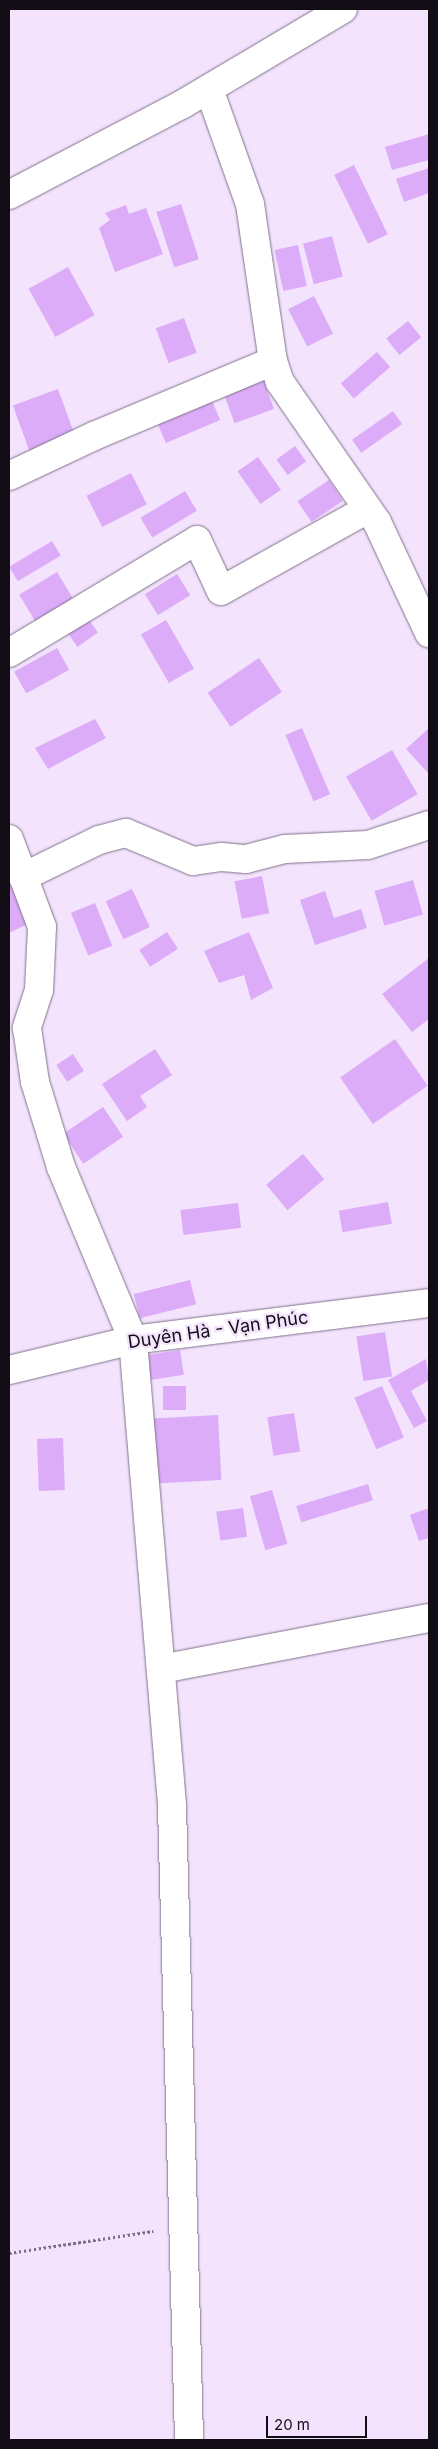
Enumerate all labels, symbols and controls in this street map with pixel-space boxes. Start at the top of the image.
street label: Duyên Hà - Vạn Phúc [126,1307,310,1353]
scale bar [268,2406,369,2438]
text: 20 m [274,2415,310,2434]

